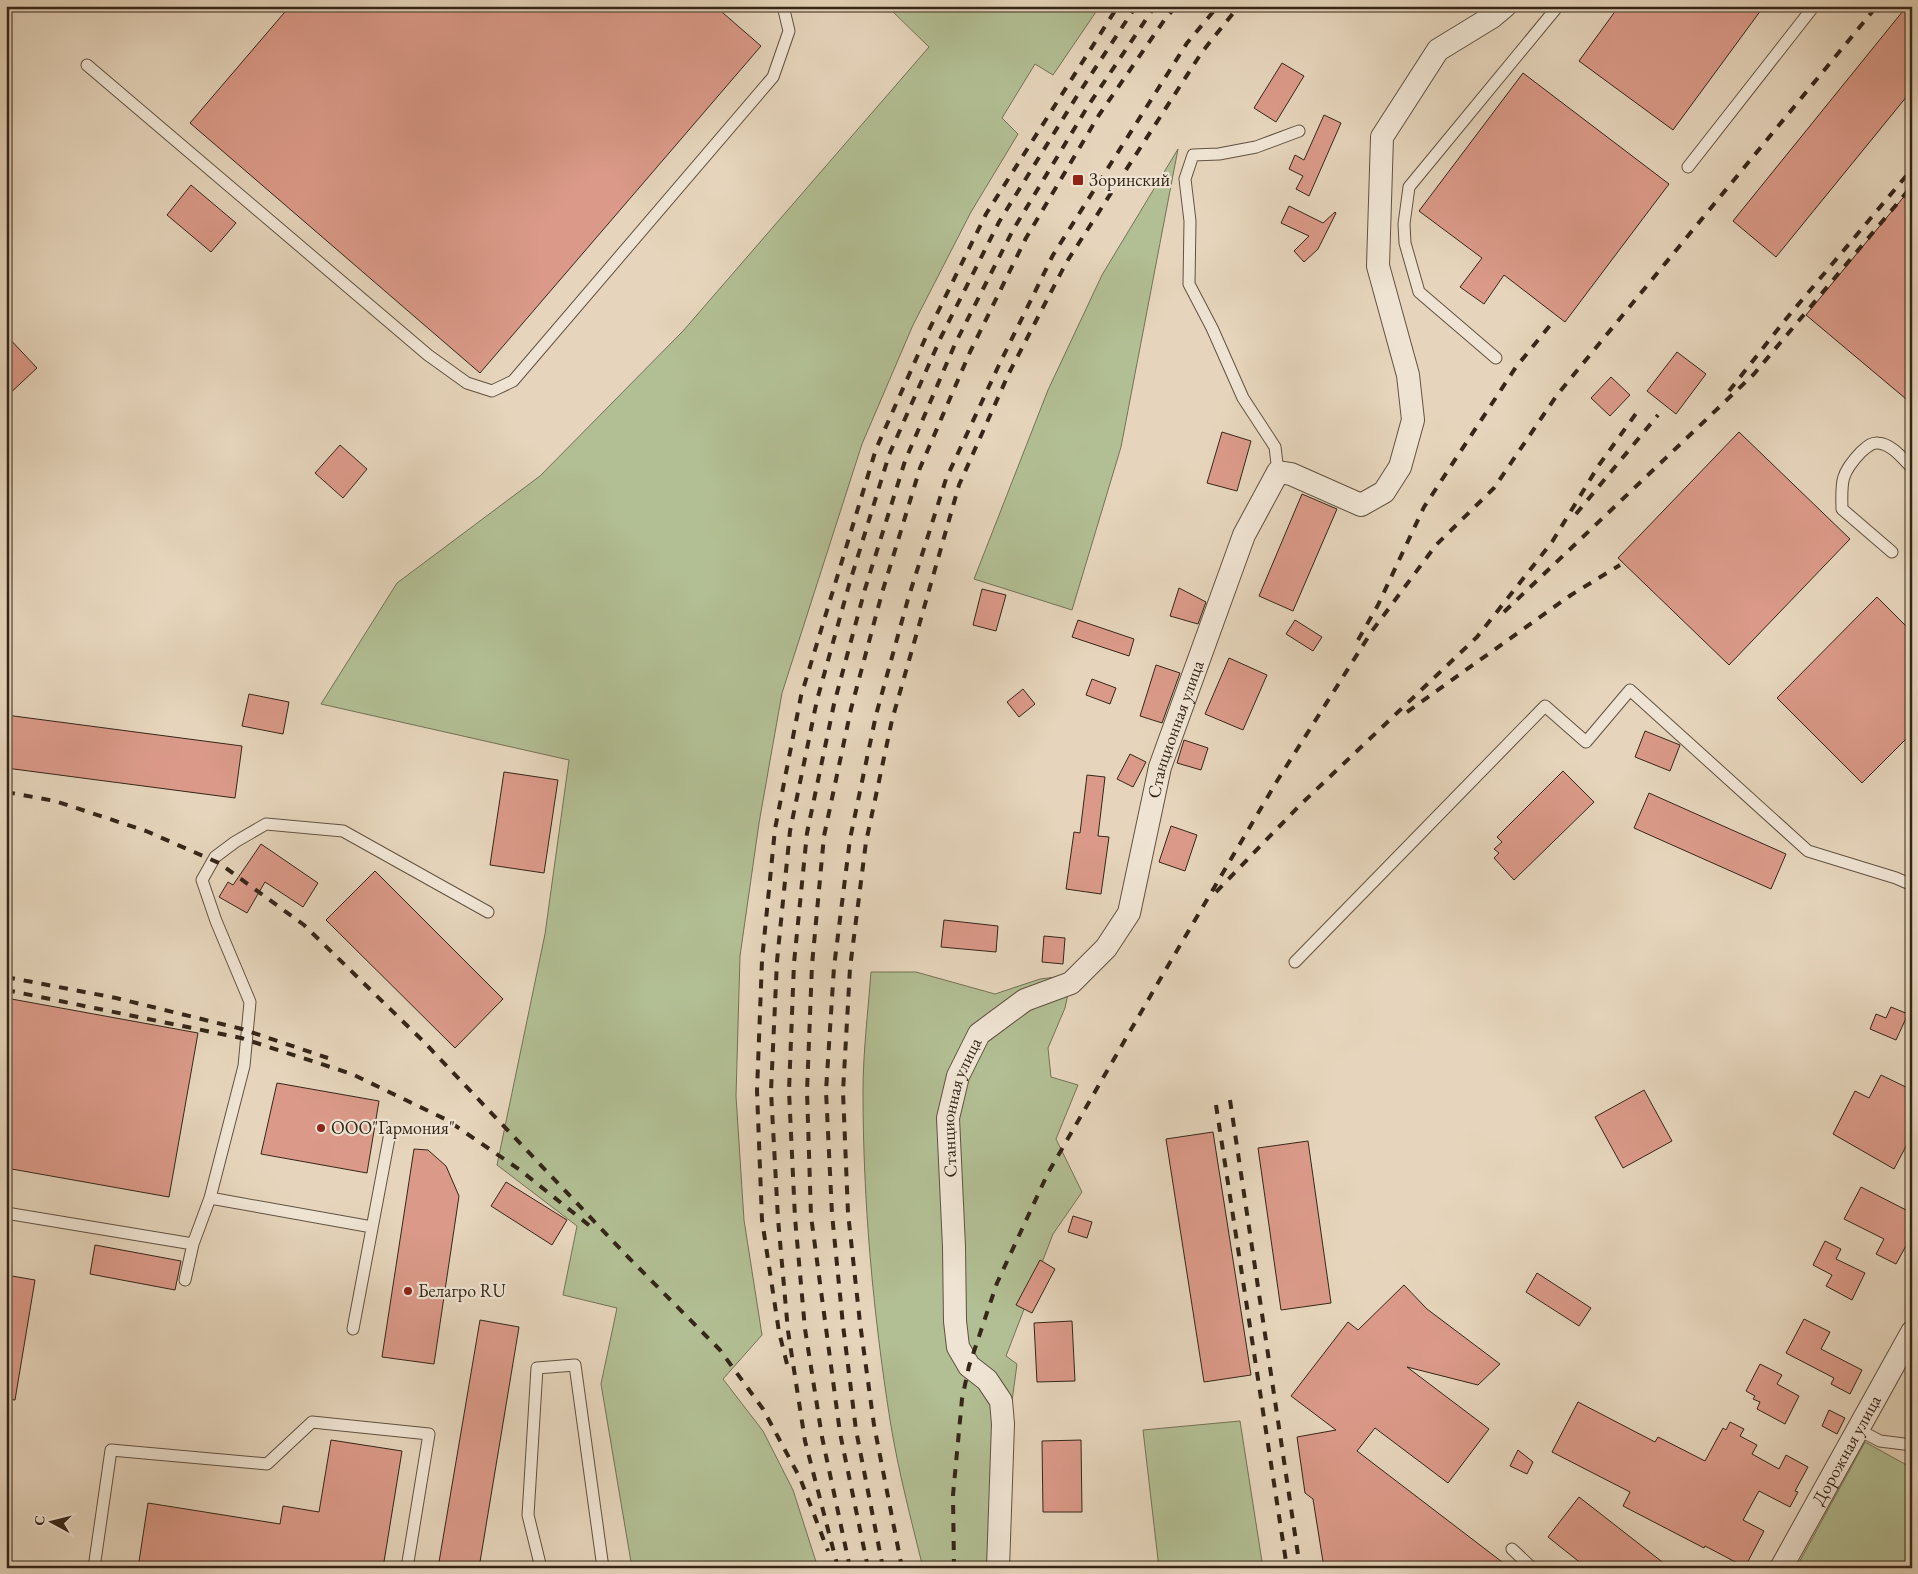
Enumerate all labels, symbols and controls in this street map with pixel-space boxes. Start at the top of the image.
place label: Зоринский [1089,168,1170,191]
marker: Зоринский [1071,173,1085,187]
street label: Станционная улица [1142,656,1209,800]
street label: Станционная улица [935,1033,987,1178]
place label: ООО"Гармония" [331,1116,455,1139]
marker: ООО"Гармония" [315,1122,327,1134]
place label: Белагро RU [418,1279,506,1302]
marker: Белагро RU [402,1285,414,1297]
street label: Дорожная улица [1806,1390,1886,1509]
north arrow [28,1496,78,1546]
text: С [30,1514,49,1526]

